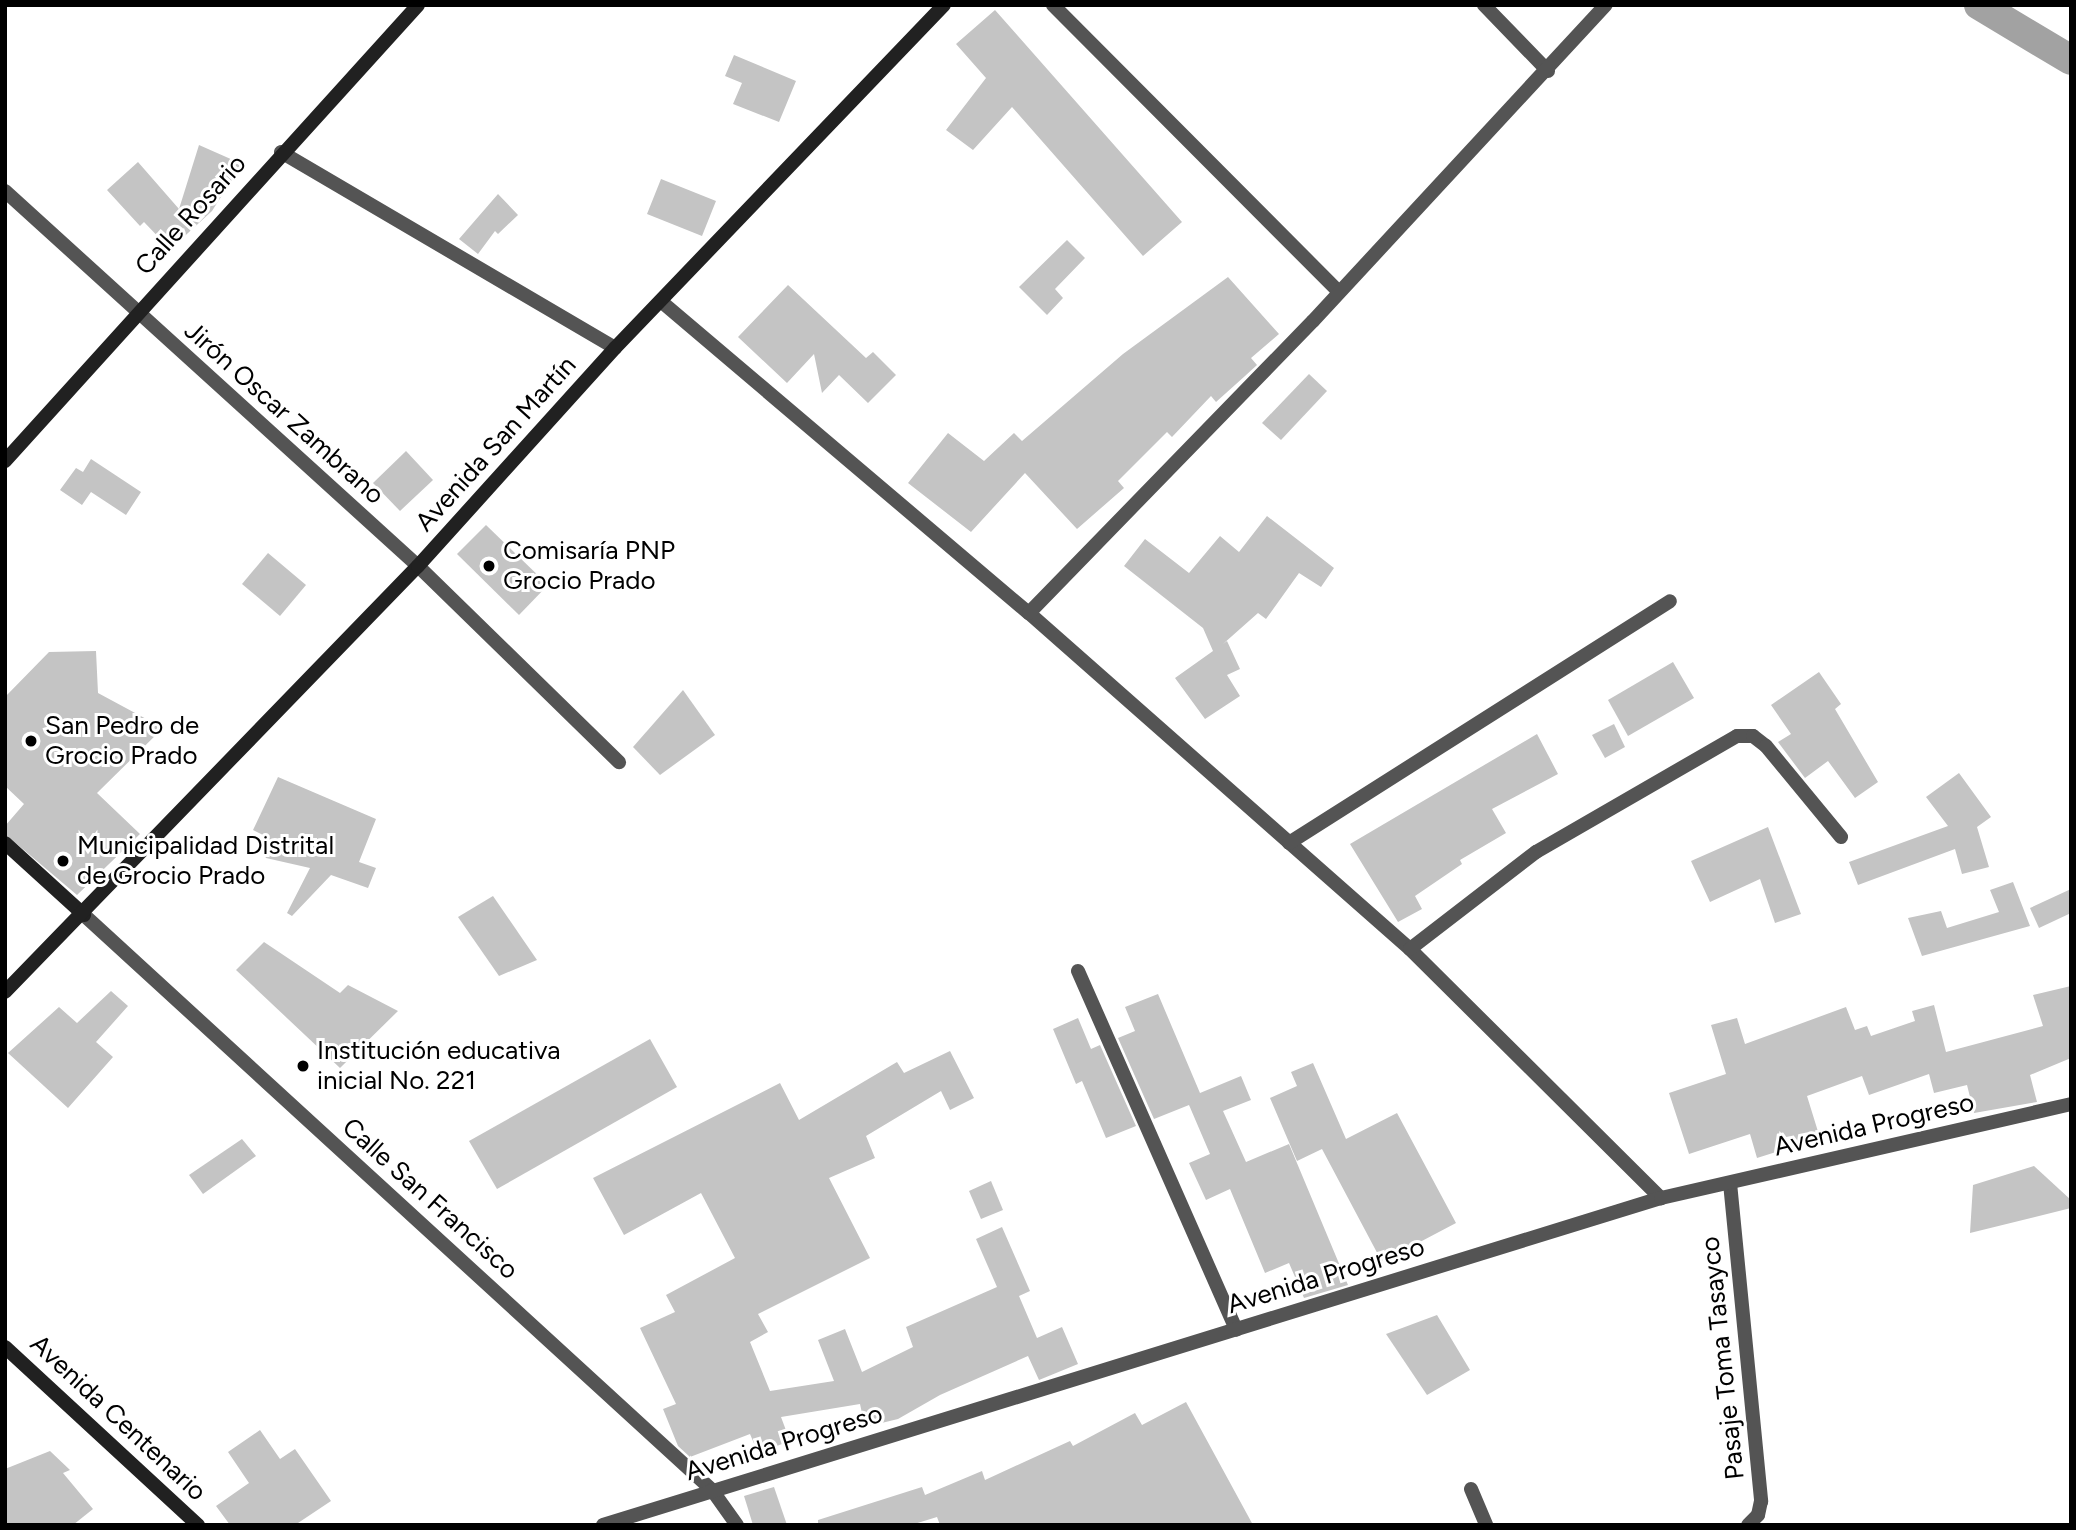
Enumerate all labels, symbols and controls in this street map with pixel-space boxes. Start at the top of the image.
street label: Calle Rosario [129,149,253,281]
street label: Jirón Oscar Zambrano [178,315,390,511]
street label: Avenida San Martín [409,350,583,538]
place label: Comisaría PNP Grocio Prado [503,535,675,596]
marker: Comisaría PNP Grocio Prado [481,558,497,574]
place label: San Pedro de Grocio Prado [45,710,199,772]
marker: San Pedro de Grocio Prado [23,733,39,749]
place label: Municipalidad Distrital de Grocio Prado [77,830,334,892]
marker: Municipalidad Distrital de Grocio Prado [55,853,71,869]
place label: Institución educativa inicial No. 221 [317,1035,561,1096]
marker: Institución educativa inicial No. 221 [295,1058,311,1074]
street label: Avenida Progreso [1771,1087,1977,1163]
street label: Calle San Francisco [336,1112,524,1286]
street label: Avenida Progreso [1224,1231,1428,1321]
street label: Pasaje Toma Tasayco [1695,1235,1751,1481]
street label: Avenida Centenario [24,1328,212,1508]
street label: Avenida Progreso [682,1398,886,1488]

